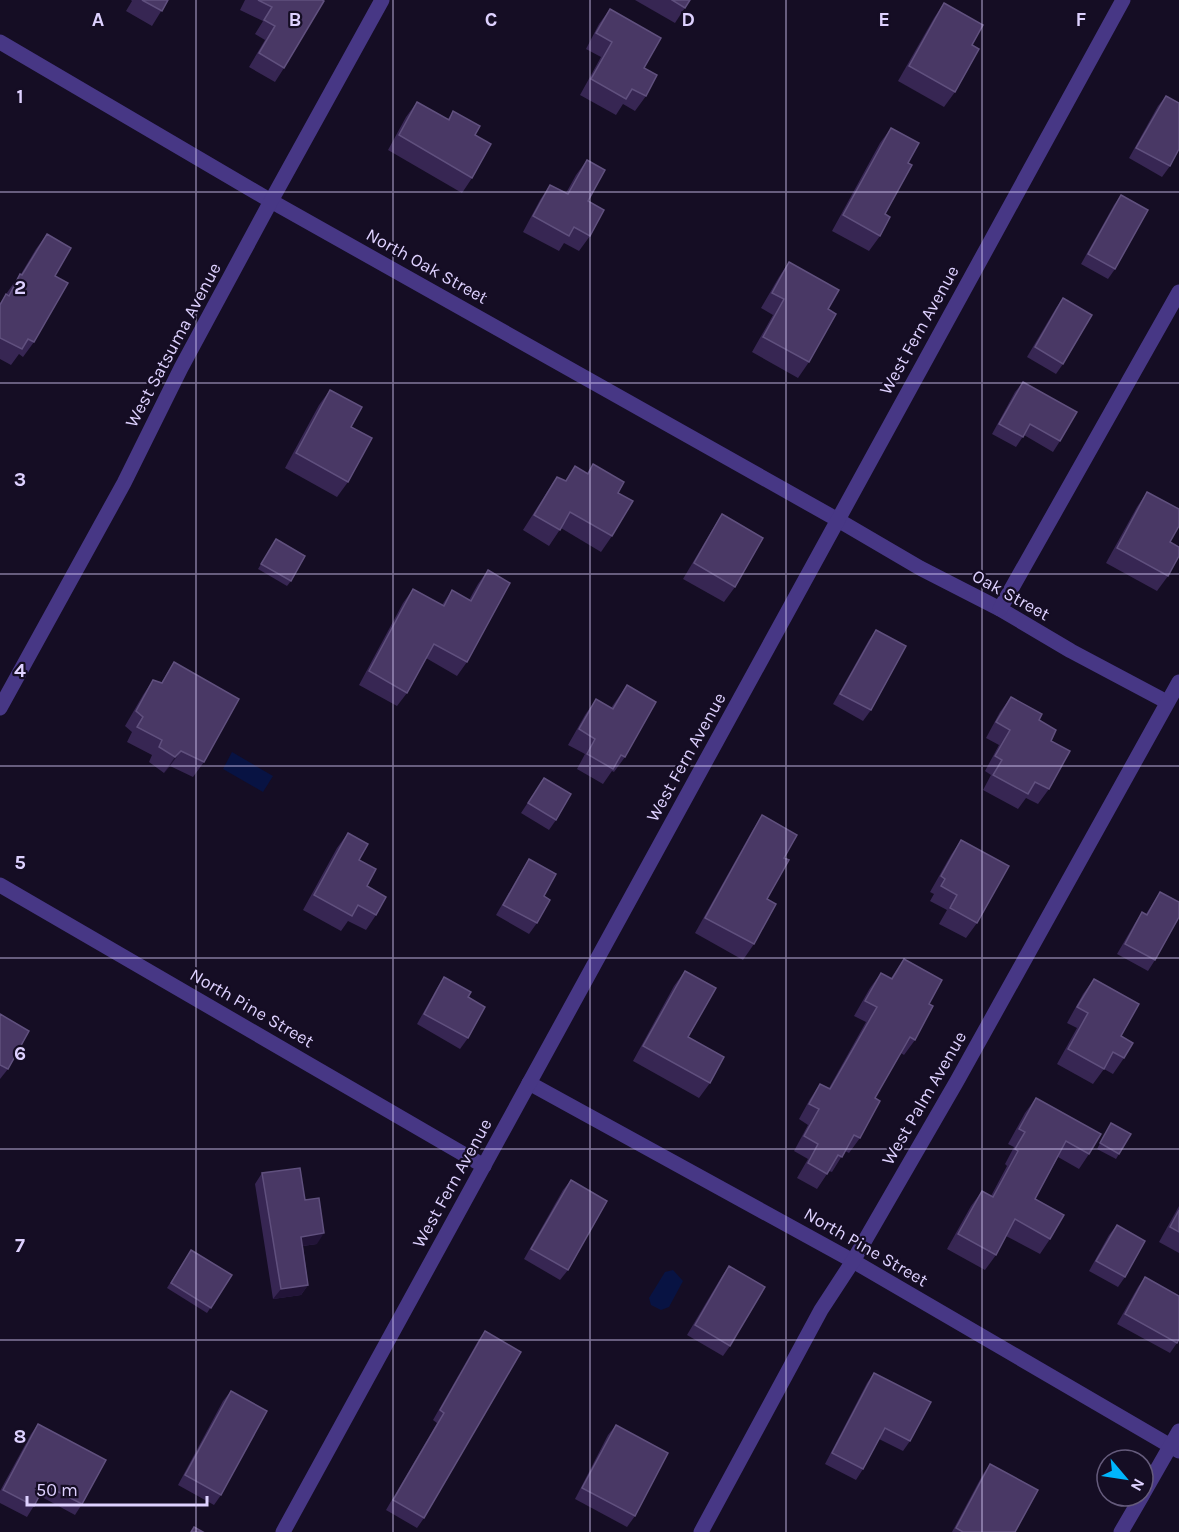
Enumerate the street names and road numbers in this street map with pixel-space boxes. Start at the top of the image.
street label: North Oak Street [362,223,492,309]
street label: West Satsuma Avenue [120,259,226,431]
street label: West Fern Avenue [874,262,964,398]
street label: Oak Street [968,565,1054,625]
street label: West Fern Avenue [641,689,731,825]
street label: North Pine Street [186,964,318,1053]
street label: West Palm Avenue [877,1027,971,1169]
street label: West Fern Avenue [407,1115,497,1251]
street label: North Pine Street [800,1203,932,1292]

